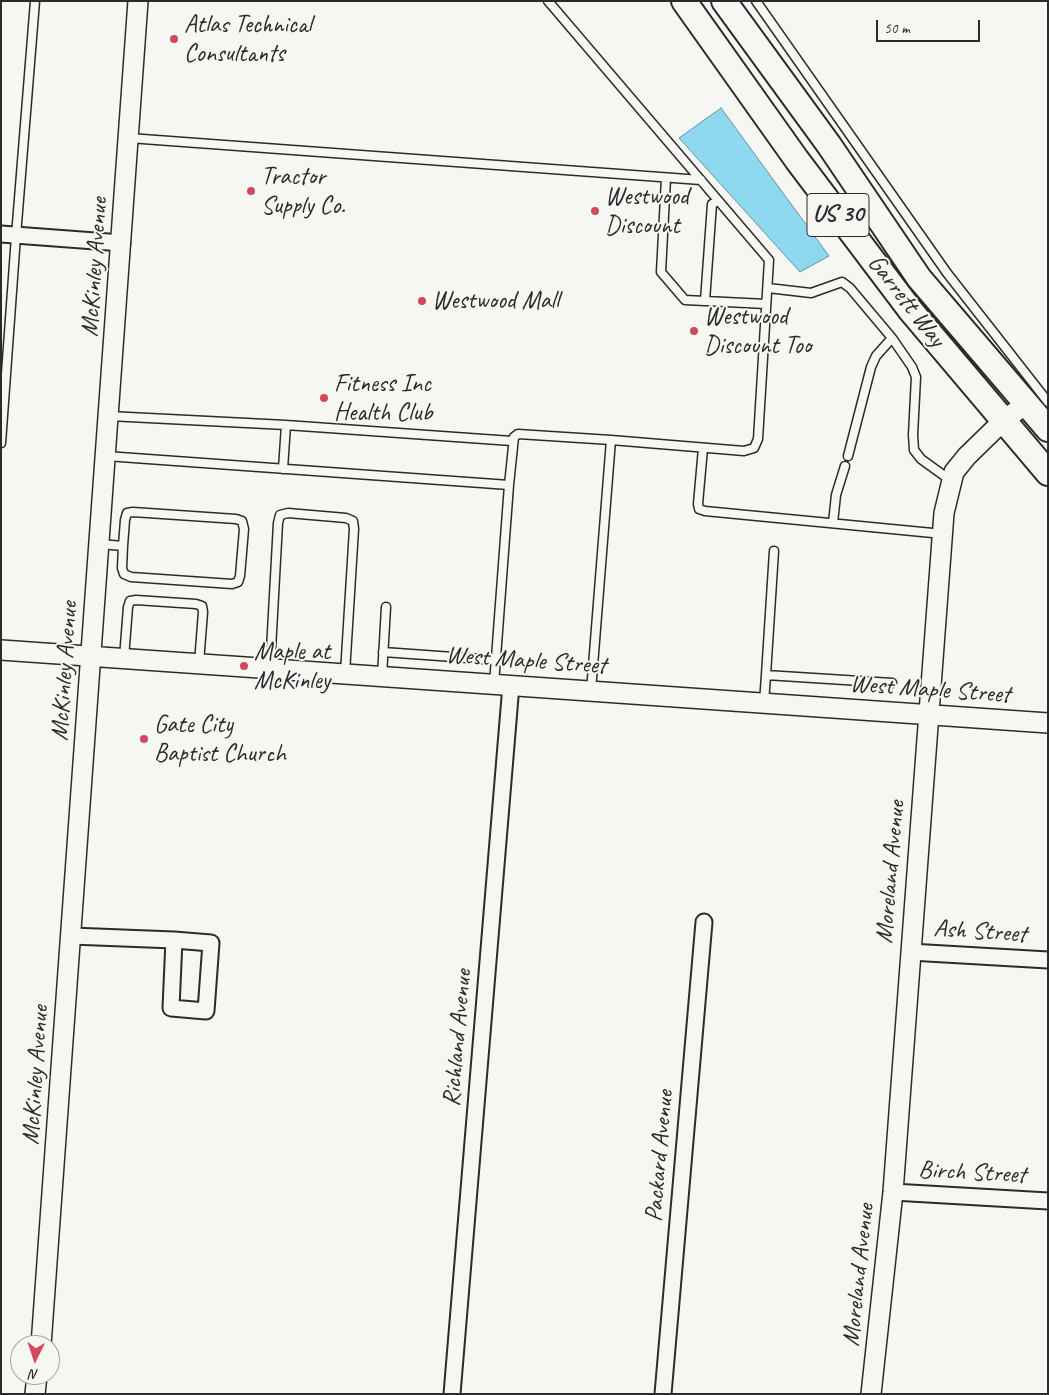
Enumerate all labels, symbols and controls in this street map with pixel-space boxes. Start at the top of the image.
place label: Atlas Technical Consultants [184,10,311,69]
scale bar [879,10,983,42]
text: 50 m [884,19,910,38]
marker: Atlas Technical Consultants [168,33,180,45]
place label: Tractor Supply Co. [261,162,345,221]
place label: Westwood Discount [605,182,689,241]
marker: Tractor Supply Co. [245,185,257,197]
road number: US 30 [807,194,869,236]
street label: McKinley Avenue [75,196,115,338]
marker: Westwood Discount [589,205,601,217]
street label: Garrett Way [861,249,951,353]
place label: Westwood Mall [432,286,559,316]
marker: Westwood Mall [416,295,428,307]
place label: Westwood Discount Too [704,302,811,361]
marker: Westwood Discount Too [688,325,700,337]
place label: Fitness Inc Health Club [334,369,432,428]
marker: Fitness Inc Health Club [318,392,330,404]
street label: McKinley Avenue [45,600,85,742]
place label: Maple at McKinley [254,637,330,696]
street label: West Maple Street [445,640,607,682]
marker: Maple at McKinley [238,660,250,672]
street label: West Maple Street [849,669,1011,711]
place label: Gate City Baptist Church [154,710,286,769]
marker: Gate City Baptist Church [138,733,150,745]
street label: Moreland Avenue [870,799,912,945]
street label: Ash Street [933,914,1027,950]
street label: Richland Avenue [437,968,479,1108]
street label: McKinley Avenue [16,1004,56,1146]
street label: Packard Avenue [639,1089,681,1223]
street label: Birch Street [918,1155,1026,1191]
street label: Moreland Avenue [837,1202,881,1348]
north arrow [10,1335,60,1385]
text: N [29,1366,39,1383]

